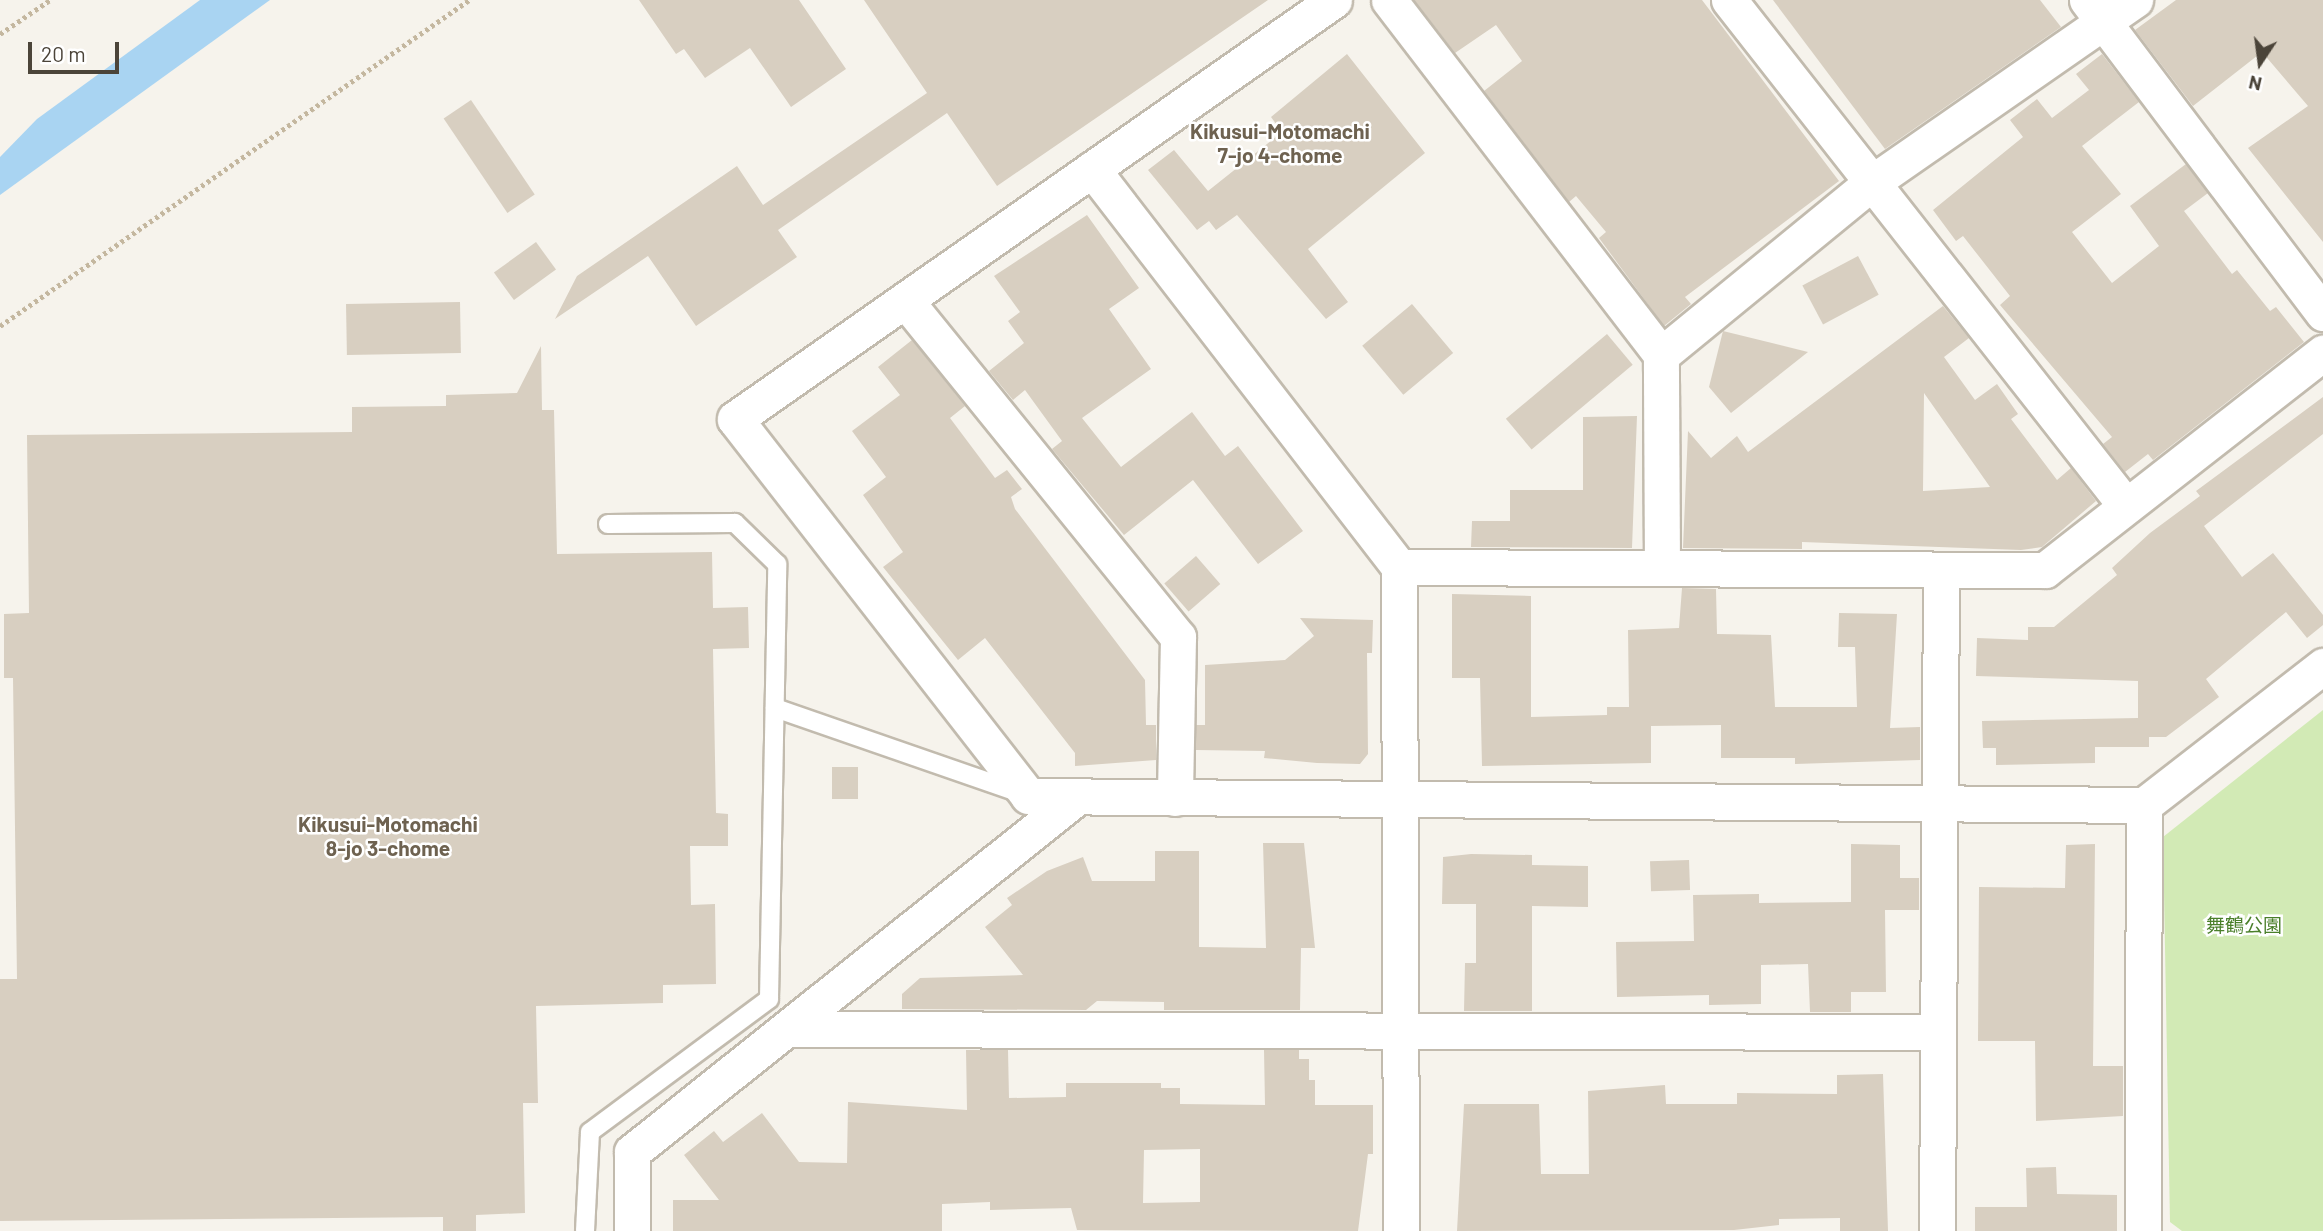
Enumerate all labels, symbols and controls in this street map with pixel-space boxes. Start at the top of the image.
scale bar [32,28,122,72]
north arrow [2225,28,2295,98]
text: 20 m [41,41,86,66]
text: N [2246,71,2264,97]
district label: Kikusui-Motomachi 7-jo 4-chome [1190,118,1370,168]
district label: Kikusui-Motomachi 8-jo 3-chome [298,811,478,861]
park label: 舞鶴公園 [2206,914,2282,936]

